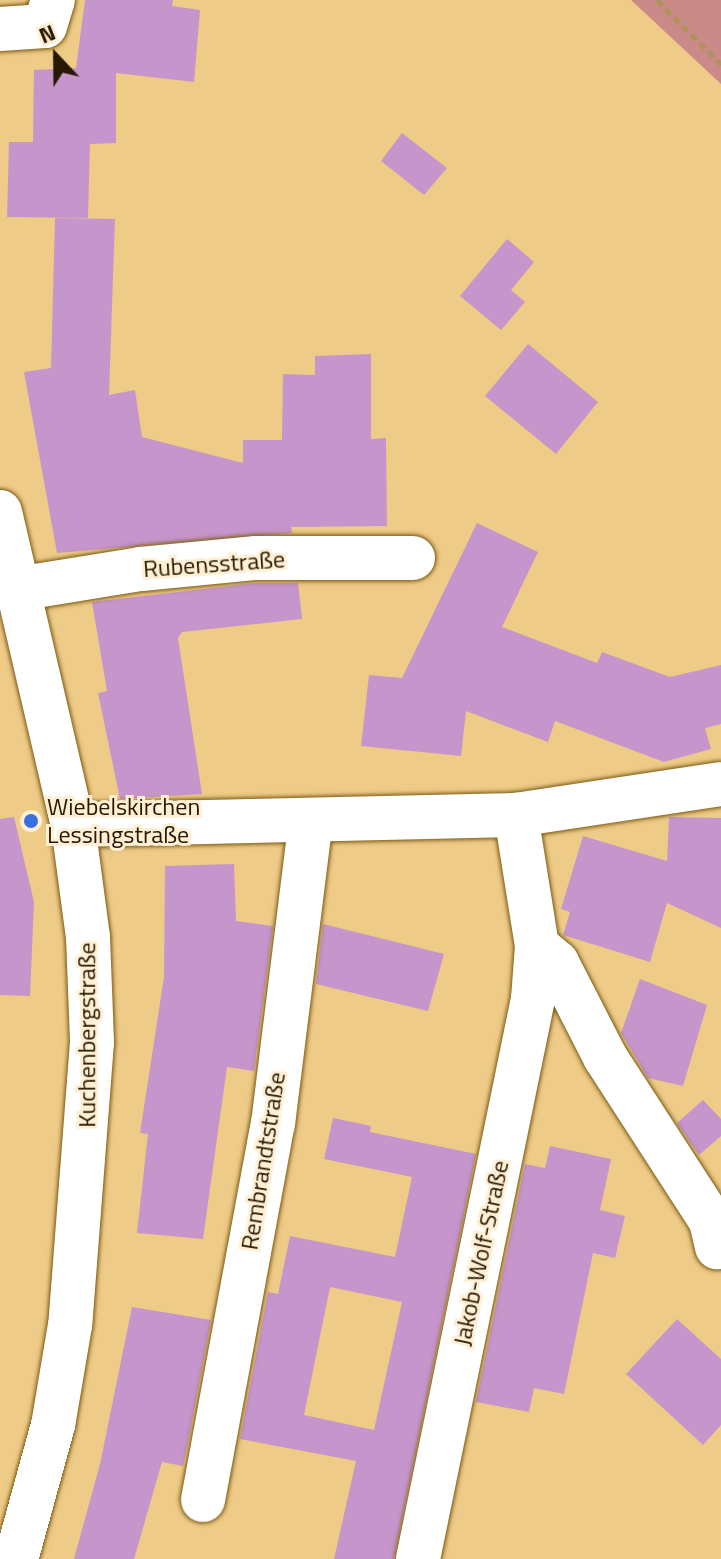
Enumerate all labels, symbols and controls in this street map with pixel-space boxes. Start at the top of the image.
text: N [34,15,60,52]
north arrow [16,16,96,96]
street label: Rubensstraße [142,545,286,583]
place label: Wiebelskirchen Lessingstraße [47,793,200,849]
marker: Wiebelskirchen Lessingstraße [22,812,40,830]
street label: Kuchenbergstraße [73,942,101,1128]
street label: Rembrandtstraße [235,1070,291,1252]
street label: Jakob-Wolf-Straße [447,1158,515,1348]

